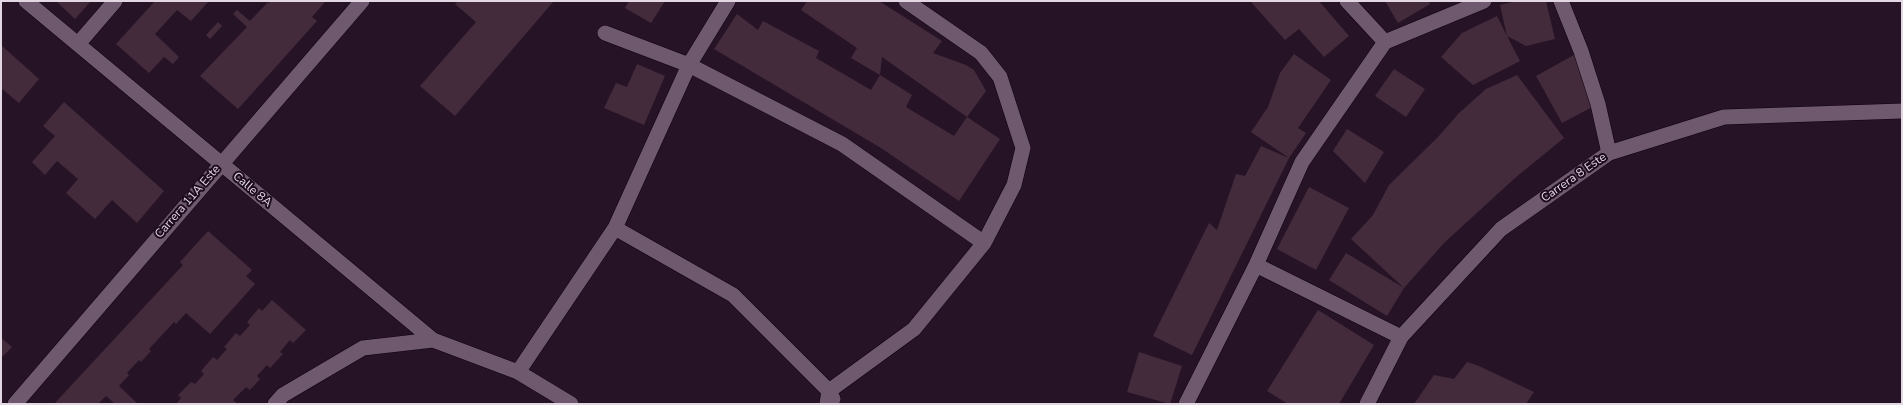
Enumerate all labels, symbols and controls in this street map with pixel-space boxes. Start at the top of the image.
street label: Carrera 8 Este [1539,150,1609,206]
street label: Carrera 11A Este [152,162,224,242]
street label: Calle 8A [229,169,275,211]

